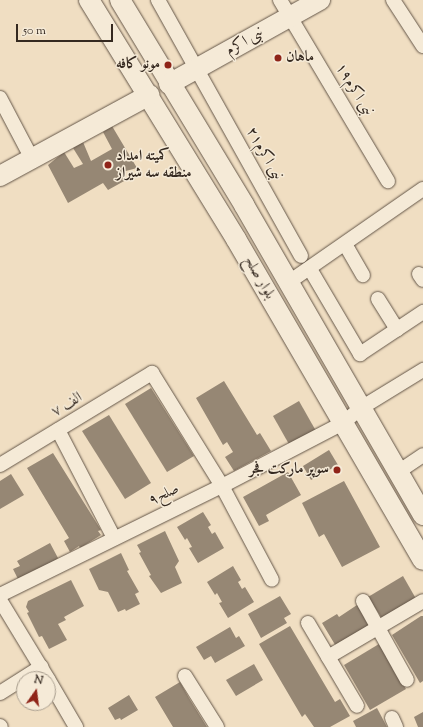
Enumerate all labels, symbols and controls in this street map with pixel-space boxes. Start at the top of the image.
scale bar [18,16,115,42]
text: 50 m [23,22,46,40]
street label: نبی اکرم [223,24,267,60]
place label: ماهان [286,49,314,67]
marker: ماهان [273,53,283,63]
place label: مونو کافه [116,56,160,74]
marker: مونو کافه [163,60,173,70]
street label: نبی اکرم۱۹ [331,60,377,120]
street label: نبی اکرم۲۱ [242,124,286,184]
place label: کمیته امداد منطقه سه شیراز [116,147,192,182]
marker: کمیته امداد منطقه سه شیراز [103,160,113,170]
street label: بلوار صلح [239,253,279,303]
street label: ۷ الف [48,389,86,421]
place label: سوپر مارکت فجر [249,461,329,479]
marker: سوپر مارکت فجر [332,465,342,475]
street label: صلح۹ [146,480,182,510]
north arrow [16,671,56,711]
text: N [32,672,45,689]

